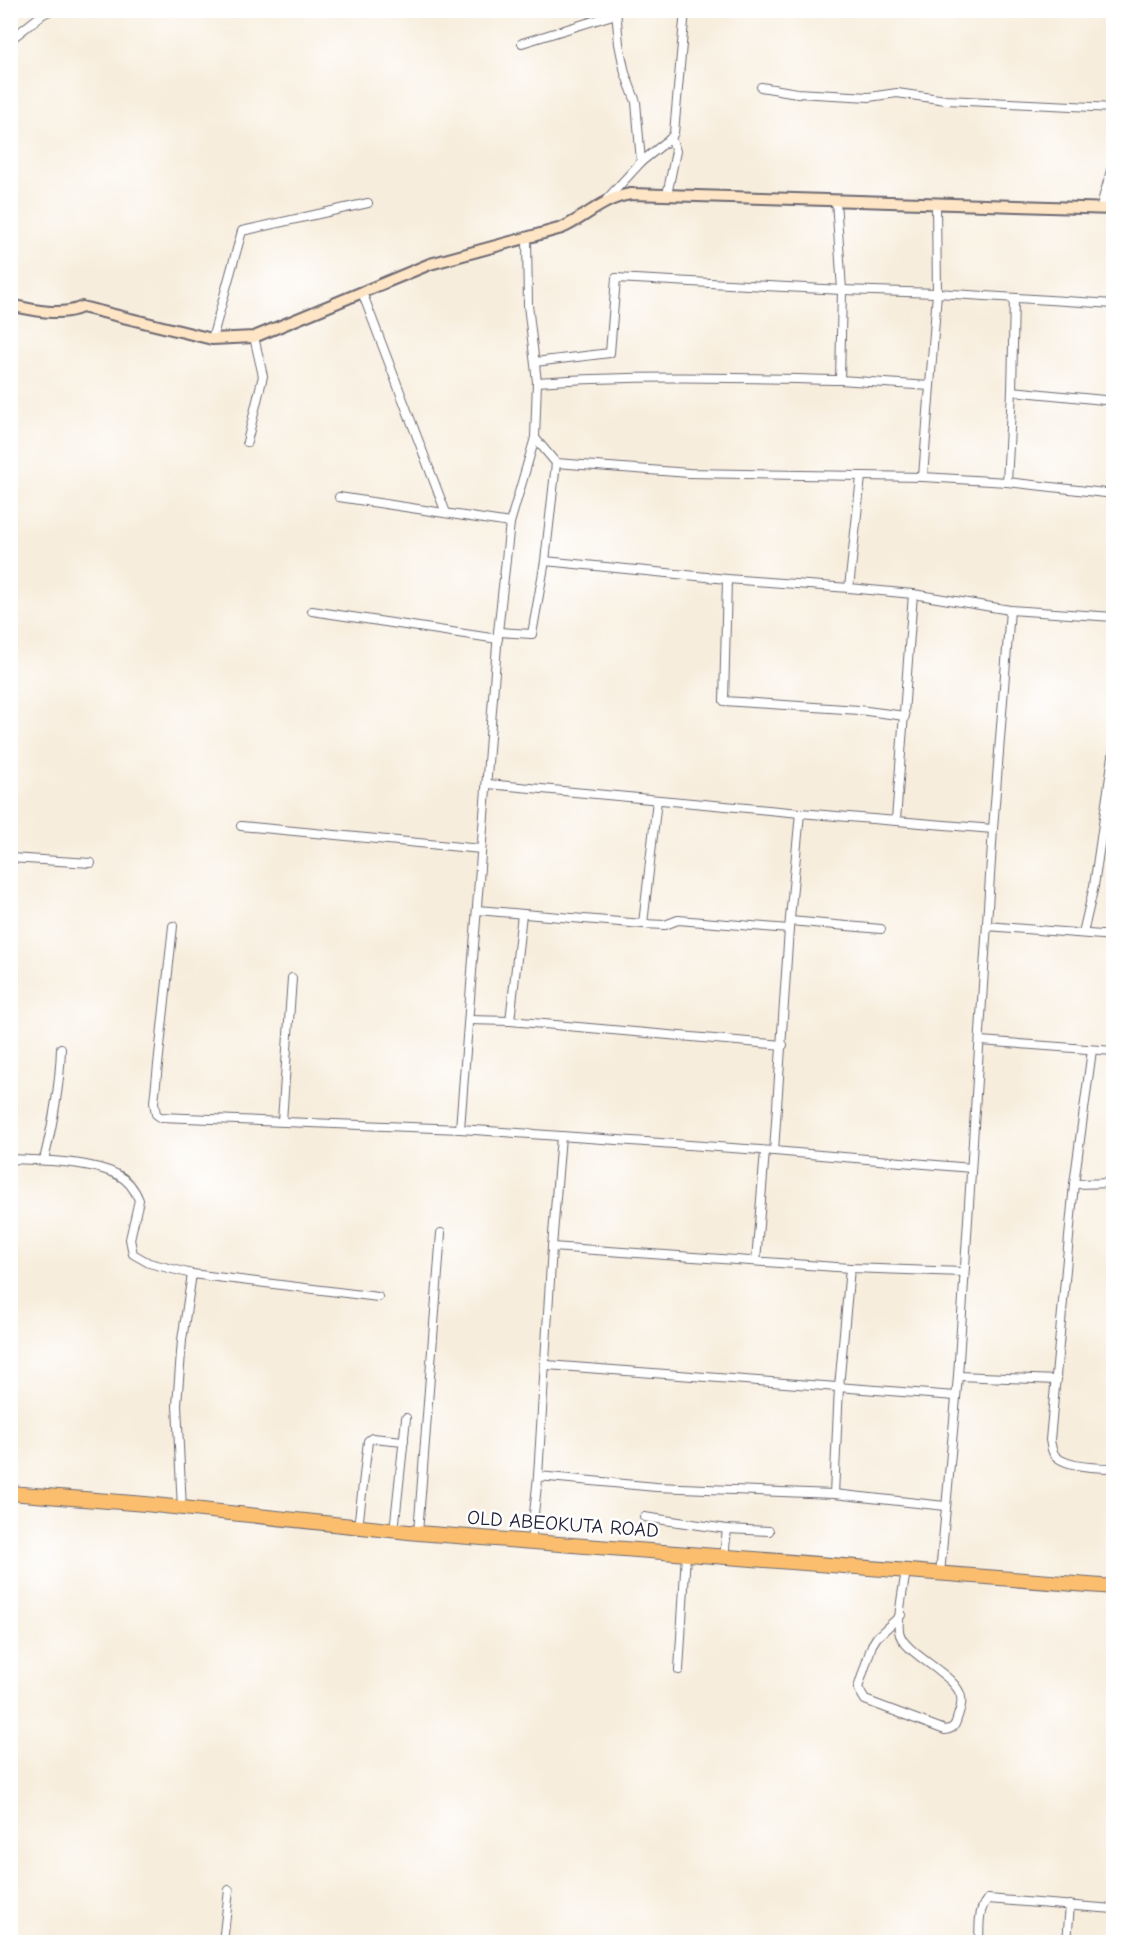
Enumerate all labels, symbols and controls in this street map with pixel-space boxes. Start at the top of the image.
street label: OLD ABEOKUTA ROAD [467,1506,659,1542]

